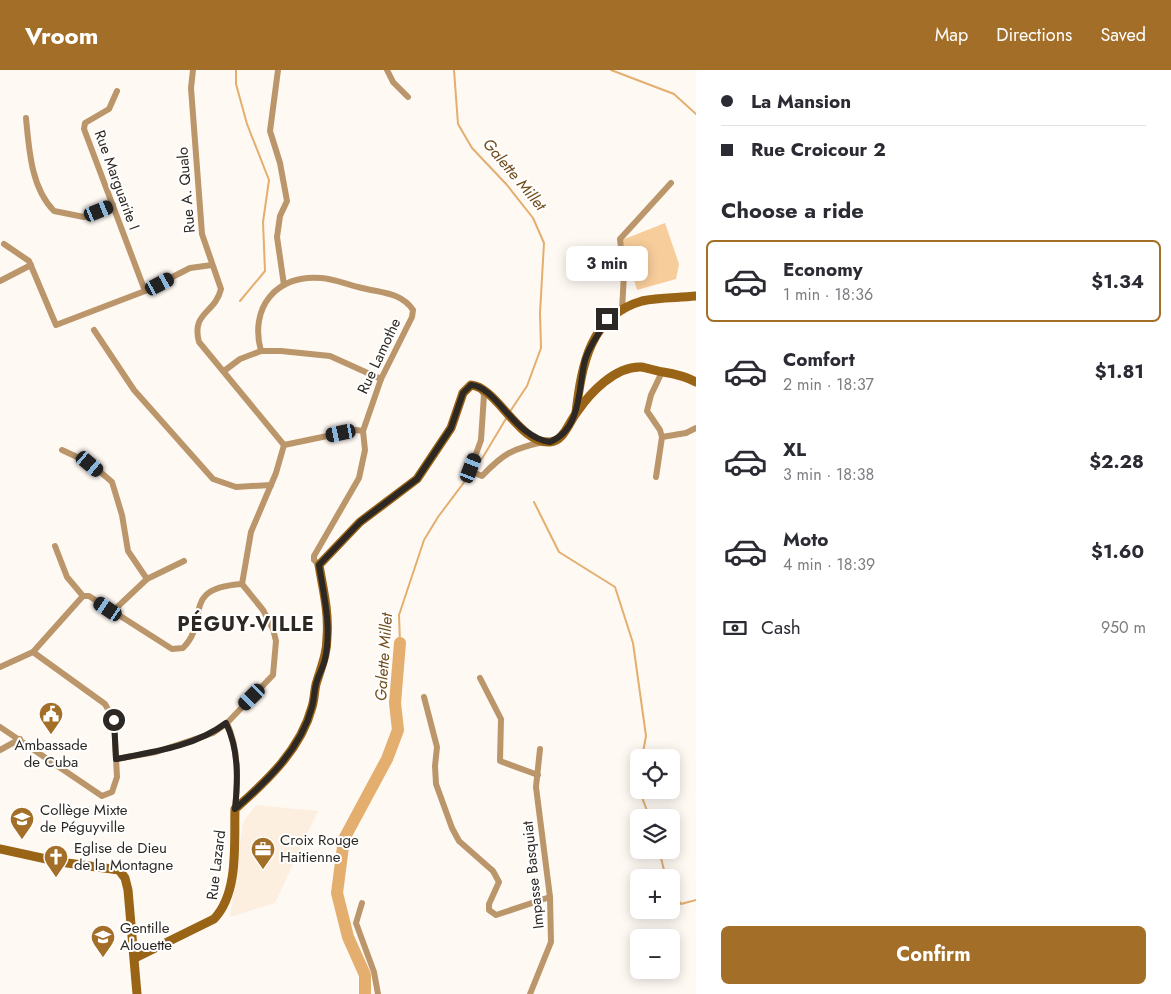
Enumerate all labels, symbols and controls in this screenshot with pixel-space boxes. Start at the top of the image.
text: Vroom [25,18,98,53]
text: Map [935,22,968,48]
text: Directions [996,22,1072,48]
text: Saved [1100,22,1146,48]
text: La Mansion [751,88,851,115]
street label: Rue Marguarite I [89,127,145,233]
water label: Galette Millet [477,133,553,216]
text: Rue Croicour 2 [751,136,886,163]
street label: Rue A. Qualo [171,146,201,234]
text: Choose a ride [721,194,864,226]
car [82,198,115,224]
callout: 3 min [566,246,648,282]
text: 3 min [586,252,628,275]
text: Economy [783,256,863,283]
icon: car [723,259,768,304]
text: $1.34 [1091,268,1144,295]
car [143,270,176,298]
text: 1 min · 18:36 [783,283,873,306]
route end [596,308,618,330]
street label: Rue Lamothe [352,314,406,398]
text: Comfort [783,346,855,373]
icon: car [723,349,768,394]
text: $1.81 [1095,358,1144,385]
text: 2 min · 18:37 [783,373,874,396]
car [324,423,357,443]
text: XL [783,436,806,463]
icon: car [723,439,768,484]
text: $2.28 [1089,448,1144,475]
car [73,449,106,479]
car [458,451,483,485]
text: 3 min · 18:38 [783,463,874,486]
text: Moto [783,526,828,553]
icon: car [723,529,768,574]
text: $1.60 [1091,538,1144,565]
text: 4 min · 18:39 [783,553,875,576]
car [91,594,124,624]
district label: PÉGUY-VILLE [177,609,315,639]
water label: Galette Millet [369,611,398,702]
icon: cash [721,614,749,642]
text: Cash [761,614,801,641]
text: 950 m [1101,616,1146,639]
car [236,681,267,713]
public building icon: Ambassade de Cuba [38,701,64,735]
route start [103,709,125,731]
place label: Ambassade de Cuba [15,734,88,773]
map controls [630,749,680,979]
button: locate [630,749,680,799]
place label: Collège Mixte de Péguyville [40,799,128,838]
school or university icon: Collège Mixte de Péguyville [9,806,35,840]
button: layers [630,809,680,859]
street label: Impasse Basquiat [516,820,550,930]
street label: Rue Lazard [201,829,231,901]
place label: Croix Rouge Haitienne [280,829,359,868]
office icon: Croix Rouge Haitienne [250,836,276,870]
place label: Eglise de Dieu de la Montagne [74,837,173,876]
church icon: Eglise de Dieu de la Montagne [43,844,69,878]
button: + [630,869,680,919]
place label: Gentille Alouette [120,917,172,956]
school or university icon: Gentille Alouette [90,924,116,958]
button: Confirm [721,926,1146,984]
button: − [630,929,680,979]

